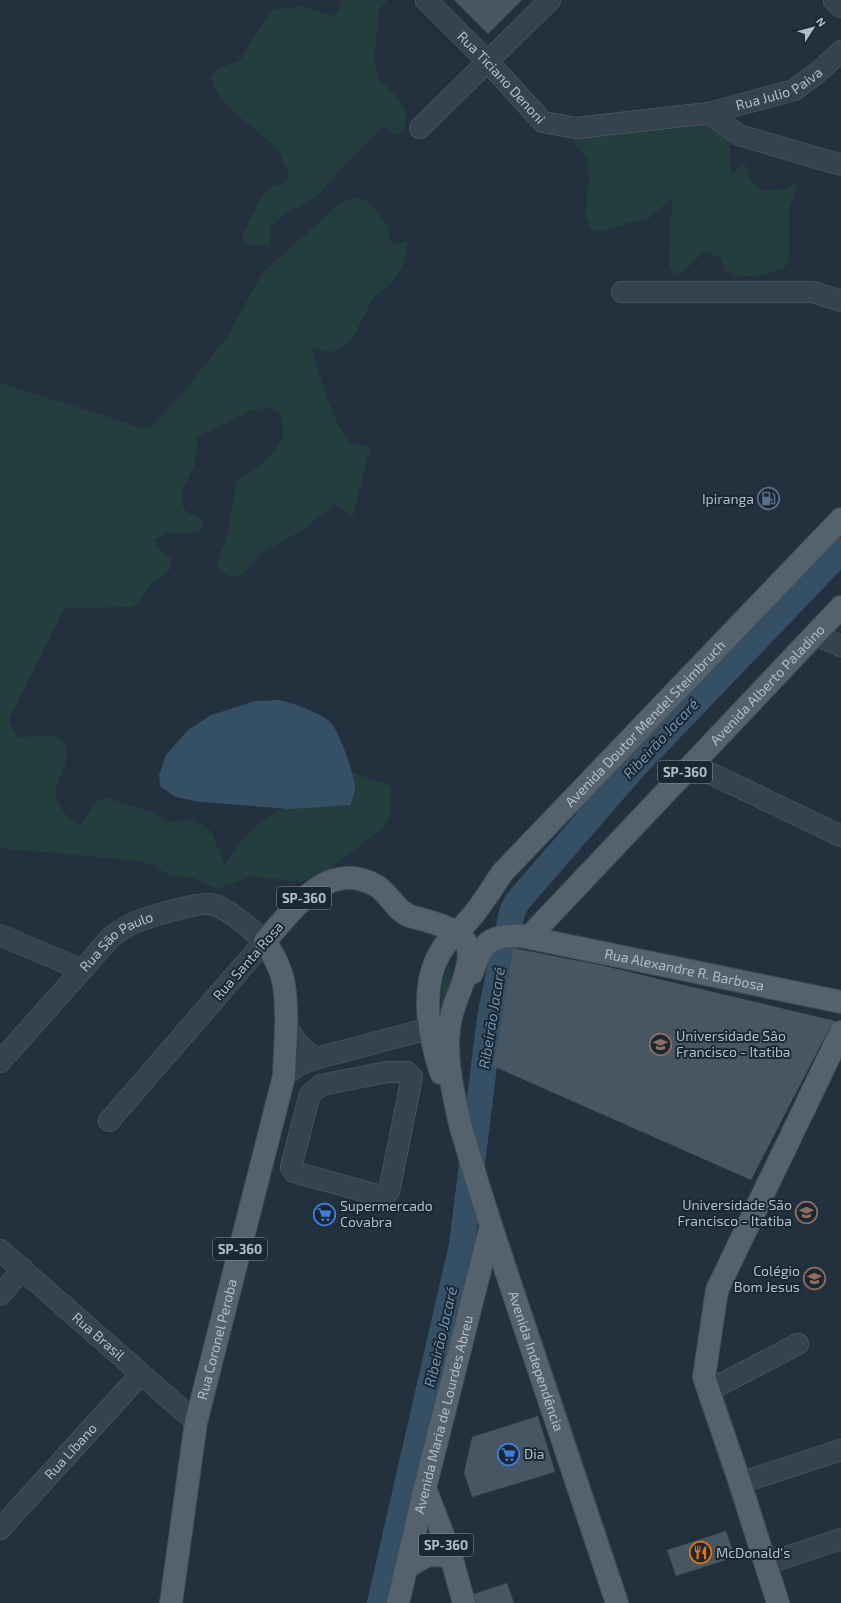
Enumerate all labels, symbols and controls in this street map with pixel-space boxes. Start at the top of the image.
north arrow [793,8,833,48]
text: N [814,15,829,29]
street label: Rua Ticiano Denoni [454,27,549,127]
street label: Rua Julio Paiva [734,63,826,113]
fuel station icon: Ipiranga [756,486,782,512]
place label: Ipiranga [702,490,754,507]
street label: Avenida Alberto Paladino [706,621,828,748]
street label: Avenida Doutor Mendel Steimbruch [561,636,728,810]
water label: Ribeirão Jacaré [619,695,702,782]
road number: SP-360 [658,761,712,783]
road number: SP-360 [277,887,331,909]
street label: Rua São Paulo [76,908,155,975]
street label: Rua Santa Rosa [209,918,286,1003]
street label: Rua Alexandre R. Barbosa [603,944,766,994]
water label: Ribeirão Jacaré [474,966,508,1070]
place label: Universidade Sâo Francisco - Itatiba [676,1027,791,1060]
school or university icon: Universidade Sâo Francisco - Itatiba [647,1031,673,1057]
place label: Universidade São Francisco - Itatiba [677,1196,792,1229]
place label: Supermercado Covabra [340,1197,433,1230]
school or university icon: Universidade São Francisco - Itatiba [794,1200,820,1226]
supermarket icon: Supermercado Covabra [311,1201,337,1227]
road number: SP-360 [213,1238,267,1260]
place label: Colégio Bom Jesus [734,1262,800,1295]
school or university icon: Colégio Bom Jesus [802,1266,828,1292]
street label: Rua Coronel Peroba [193,1277,240,1401]
water label: Ribeirão Jacaré [420,1285,460,1389]
street label: Avenida Independência [505,1289,568,1433]
street label: Rua Brasil [69,1308,129,1364]
street label: Avenida Maria de Lourdes Abreu [410,1313,476,1515]
street label: Rua Líbano [40,1419,100,1483]
supermarket icon: Dia [496,1441,522,1467]
place label: Dia [524,1445,544,1462]
road number: SP-360 [419,1534,473,1556]
restaurant icon: McDonald's [688,1540,714,1566]
place label: McDonald's [716,1544,790,1561]

